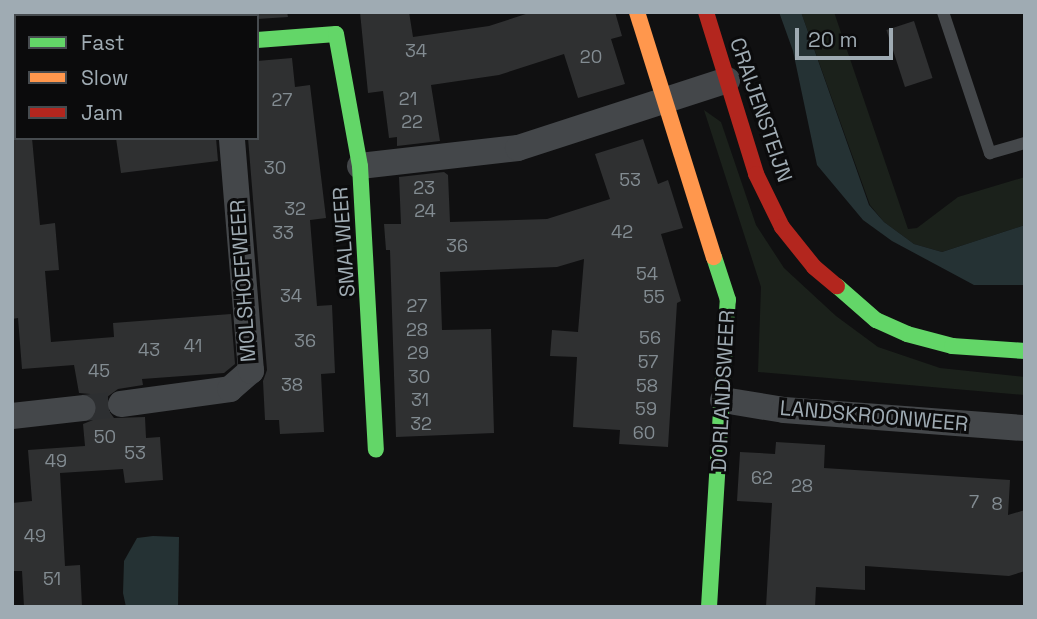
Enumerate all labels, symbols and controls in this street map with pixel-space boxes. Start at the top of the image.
legend [14,14,259,140]
scale bar [799,14,897,58]
text: 20 m [808,26,858,53]
text: Fast [81,29,125,56]
street label: CRAIJENSTEIJN [724,34,798,186]
house number: 34 [405,40,427,62]
house number: 20 [580,46,602,68]
text: Slow [81,64,129,91]
house number: 21 [399,88,417,110]
house number: 27 [272,89,292,111]
text: Jam [81,99,123,126]
house number: 22 [401,111,423,133]
house number: 30 [264,157,286,179]
house number: 53 [619,169,641,191]
house number: 23 [413,177,435,199]
street label: SMALWEER [328,186,360,298]
house number: 32 [284,198,306,220]
street label: MOLSHOEFWEER [225,199,261,363]
house number: 24 [414,200,436,222]
house number: 42 [611,221,633,243]
house number: 33 [272,222,294,244]
house number: 36 [446,235,468,257]
house number: 54 [636,263,658,285]
house number: 34 [280,285,302,307]
house number: 55 [643,286,665,308]
house number: 27 [407,295,427,317]
street label: DORLANDSWEER [706,309,740,473]
house number: 28 [406,319,428,341]
house number: 56 [639,327,661,349]
house number: 36 [294,330,316,352]
house number: 41 [184,335,202,357]
house number: 43 [138,339,160,361]
house number: 29 [407,342,429,364]
house number: 57 [638,351,658,373]
house number: 45 [88,360,110,382]
house number: 30 [408,366,430,388]
house number: 38 [281,374,303,396]
house number: 58 [636,375,658,397]
house number: 31 [411,389,429,411]
street label: LANDSKROONWEER [779,395,969,437]
house number: 59 [635,398,657,420]
house number: 32 [410,413,432,435]
house number: 60 [633,422,655,444]
house number: 50 [94,426,116,448]
house number: 53 [124,442,146,464]
house number: 49 [45,450,67,472]
house number: 62 [751,467,773,489]
house number: 28 [791,475,813,497]
house number: 7 [969,491,979,513]
house number: 8 [991,493,1003,515]
house number: 49 [24,525,46,547]
house number: 51 [43,568,61,590]

